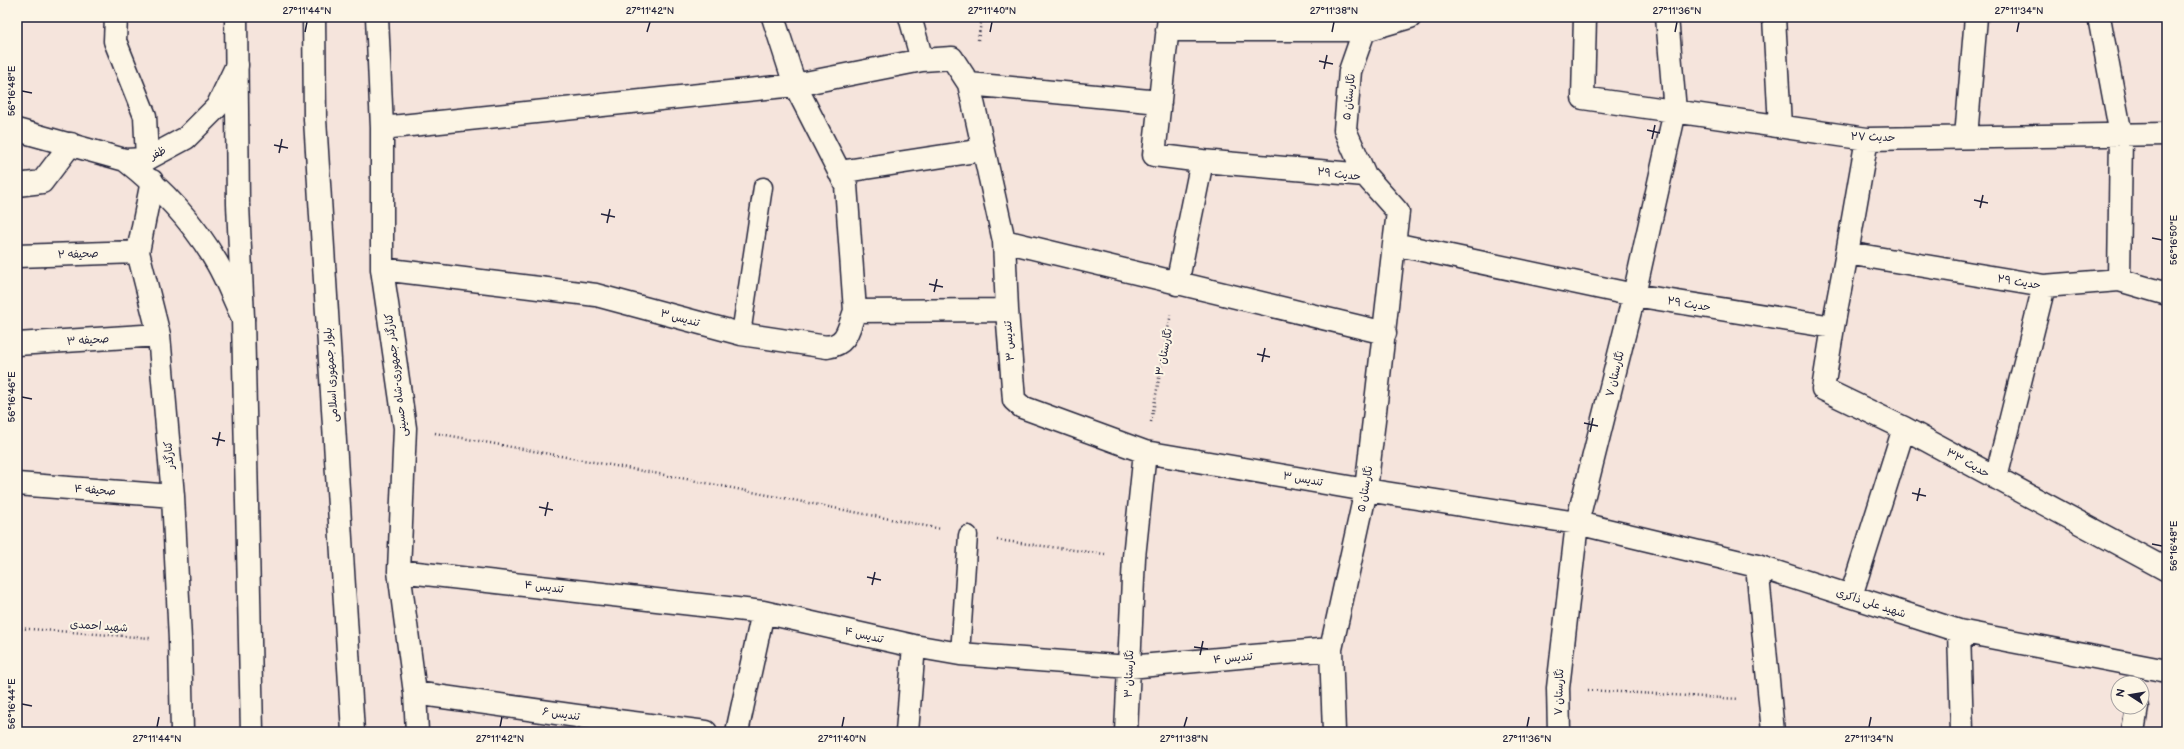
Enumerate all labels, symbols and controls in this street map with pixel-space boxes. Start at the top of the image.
text: 27°11'44"N [283,5,331,17]
text: 27°11'42"N [626,5,674,17]
text: 27°11'40"N [968,5,1016,17]
text: 27°11'38"N [1310,5,1358,17]
text: 27°11'36"N [1653,5,1701,17]
text: 27°11'34"N [1995,5,2043,17]
text: 56°16'48"E [6,65,18,116]
street label: نگارستان ۵ [1340,73,1358,121]
street label: حدیث ۲۷ [1850,130,1896,144]
street label: ظفر [147,144,168,163]
street label: حدیث ۲۹ [1316,165,1362,183]
text: 56°16'50"E [2168,214,2180,265]
street label: صحیفه ۲ [57,247,99,261]
street label: حدیث ۲۹ [1996,272,2042,292]
street label: حدیث ۲۹ [1666,294,1712,314]
street label: تندیس ۳ [659,307,702,330]
street label: کنارگذر جمهوری-شاه حسینی [382,312,411,437]
street label: تندیس ۳ [1001,320,1017,362]
street label: بلوار جمهوری اسلامی [321,327,342,423]
street label: نگارستان ۳ [1153,327,1175,377]
street label: صحیفه ۳ [66,332,110,348]
street label: نگارستان ۷ [1603,350,1627,398]
text: 56°16'46"E [6,371,18,423]
street label: کنارگذر [161,440,177,471]
street label: حدیث ۳۳ [1944,446,1992,480]
street label: نگارستان ۵ [1355,465,1375,513]
street label: تندیس ۳ [1282,469,1325,489]
street label: صحیفه ۴ [74,482,116,498]
text: 56°16'48"E [2168,520,2180,571]
street label: تندیس ۴ [524,578,565,596]
street label: شهید علی ذاکری [1834,586,1907,621]
street label: شهید احمدی [70,617,128,635]
street label: تندیس ۴ [843,624,885,646]
street label: نگارستان ۳ [1122,650,1136,698]
street label: تندیس ۴ [1213,650,1254,666]
street label: نگارستان ۷ [1552,668,1566,716]
north arrow [2110,675,2150,715]
text: 56°16'44"E [6,678,18,730]
text: N [2113,688,2128,698]
street label: تندیس ۶ [541,705,581,723]
text: 27°11'44"N [133,733,181,745]
text: 27°11'42"N [476,733,524,745]
text: 27°11'40"N [818,733,866,745]
text: 27°11'38"N [1160,733,1208,745]
text: 27°11'36"N [1503,733,1551,745]
text: 27°11'34"N [1845,733,1893,745]

